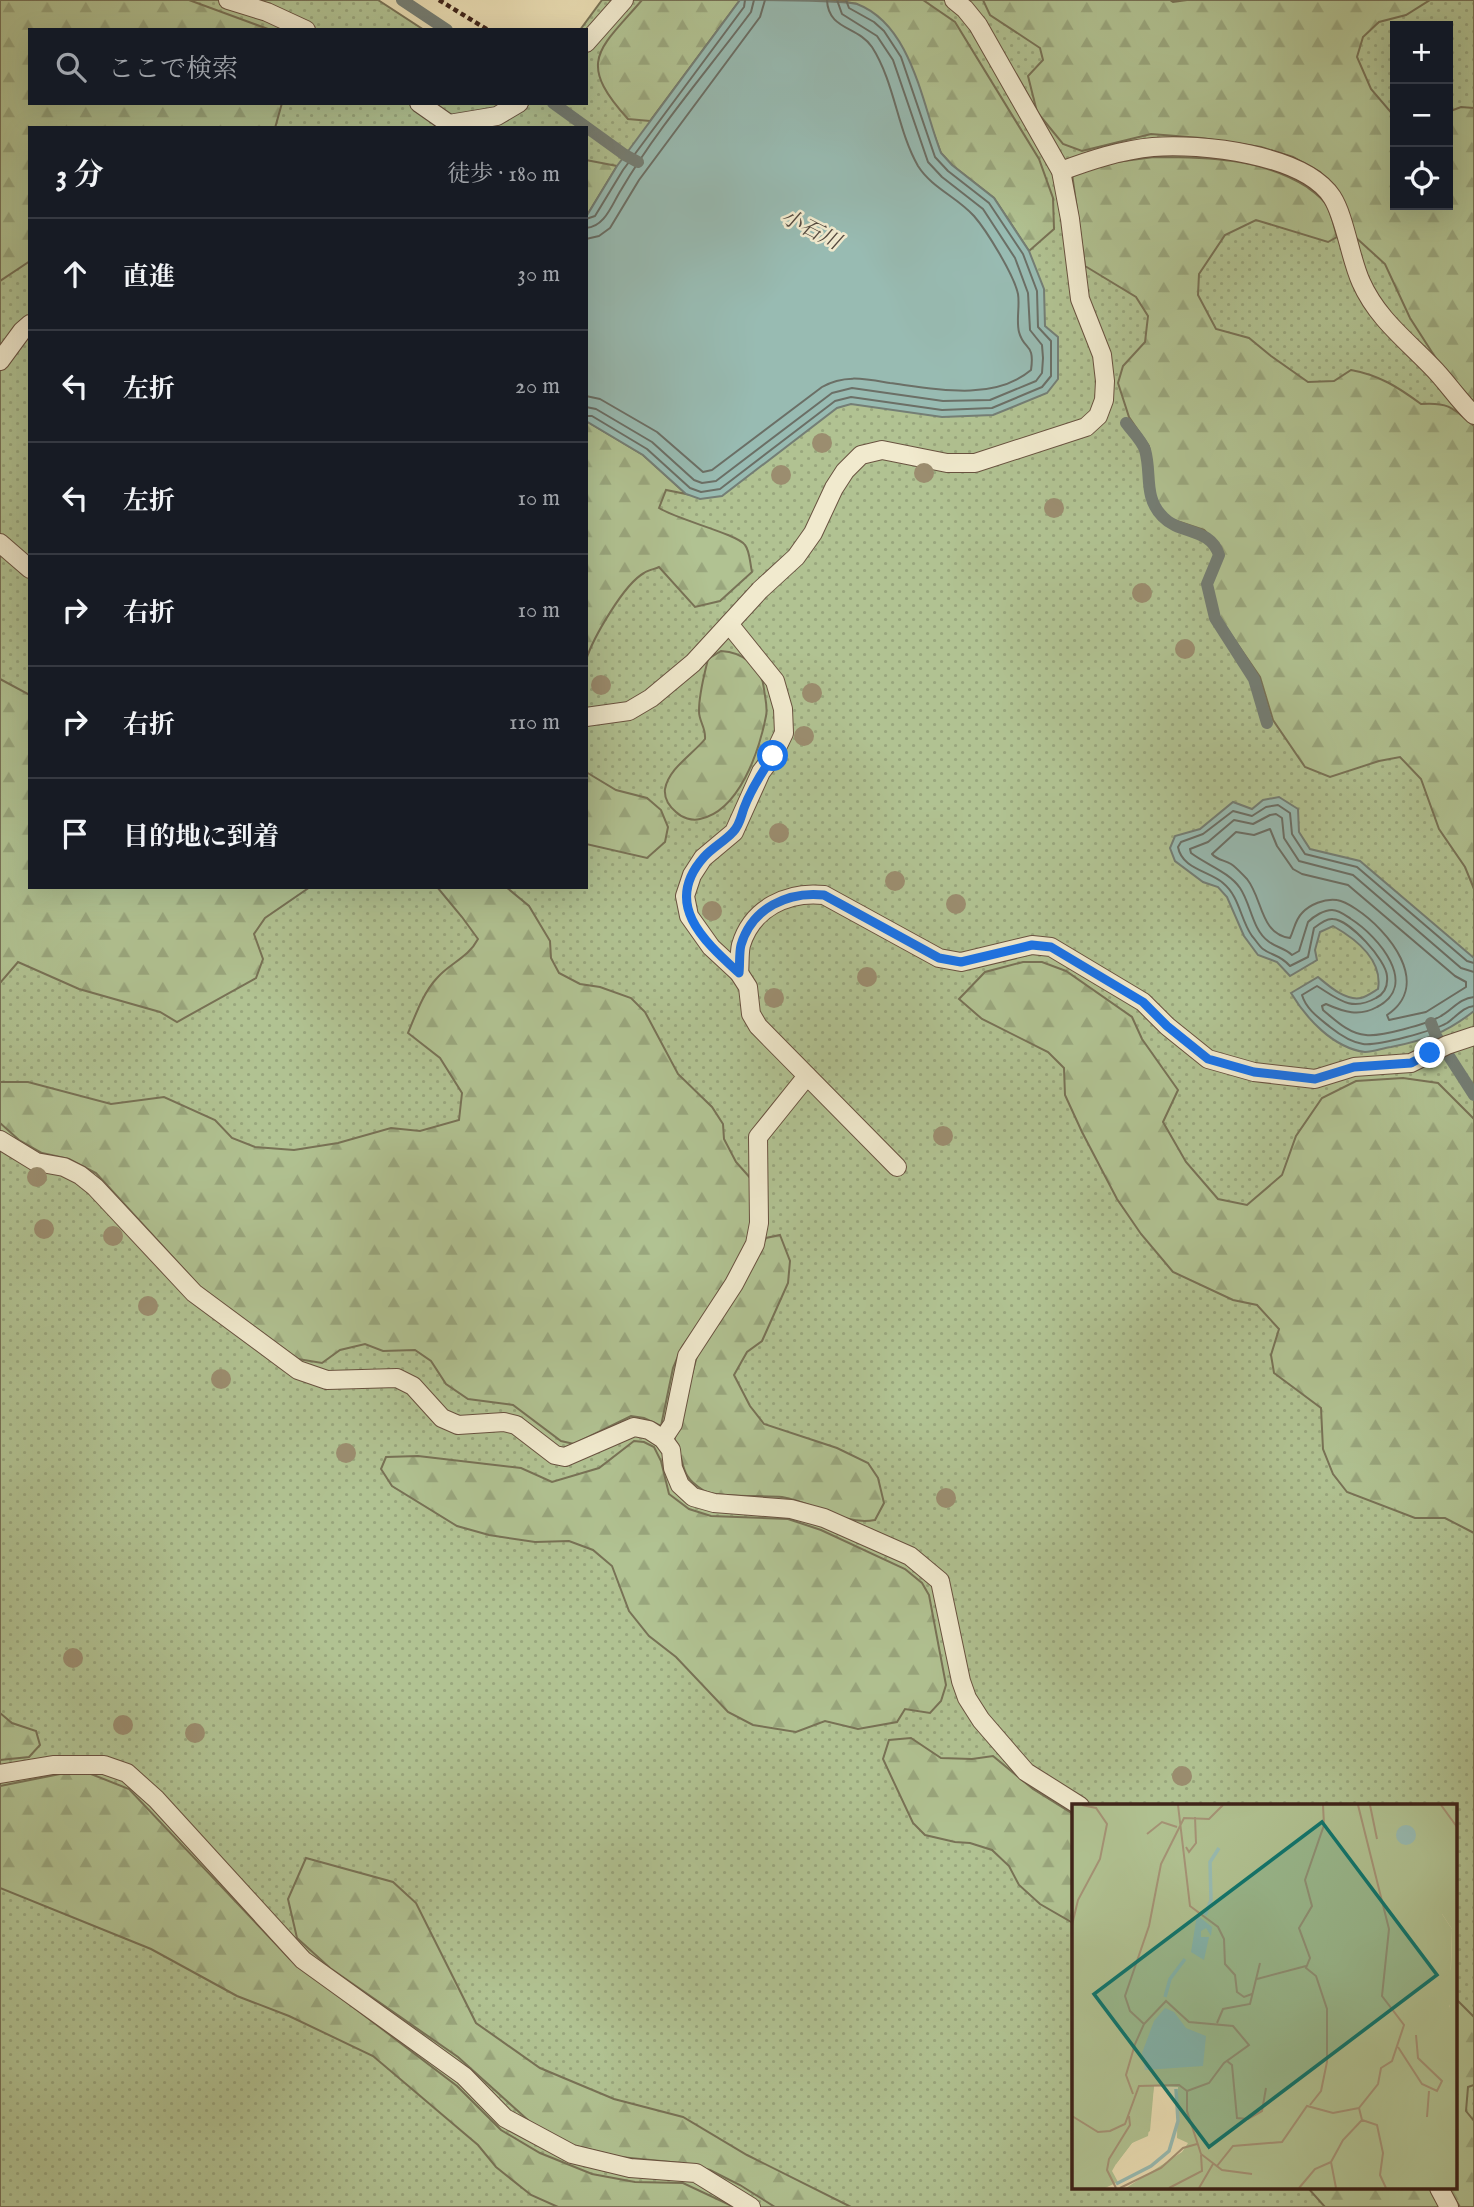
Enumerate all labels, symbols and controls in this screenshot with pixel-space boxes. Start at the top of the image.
map controls [1390,21,1453,210]
button: + [1390,21,1453,84]
search box [28,28,588,105]
icon: search [52,48,90,86]
text: ここで検索 [108,53,238,86]
button: − [1390,84,1453,147]
button: locate [1390,147,1453,210]
text: 3 分 [56,157,104,195]
text: 徒歩 · 180 m [447,160,560,189]
water label: 小石川 [776,204,846,258]
icon: ahead [56,255,94,293]
text: 30 m [517,260,560,289]
text: 直進 [123,261,175,294]
icon: left [56,367,94,405]
text: 20 m [515,372,560,401]
text: 左折 [123,373,175,406]
icon: left [56,479,94,517]
text: 10 m [517,484,560,513]
text: 左折 [123,485,175,518]
icon: right [56,591,94,629]
text: 10 m [517,596,560,625]
text: 右折 [123,597,175,630]
icon: right [56,703,94,741]
text: 110 m [509,708,560,737]
text: 右折 [123,709,175,742]
route start [757,740,788,771]
icon: arrive [56,815,94,853]
text: 目的地に到着 [123,821,279,854]
route end [1414,1037,1445,1068]
inset map [1072,1804,1456,2190]

